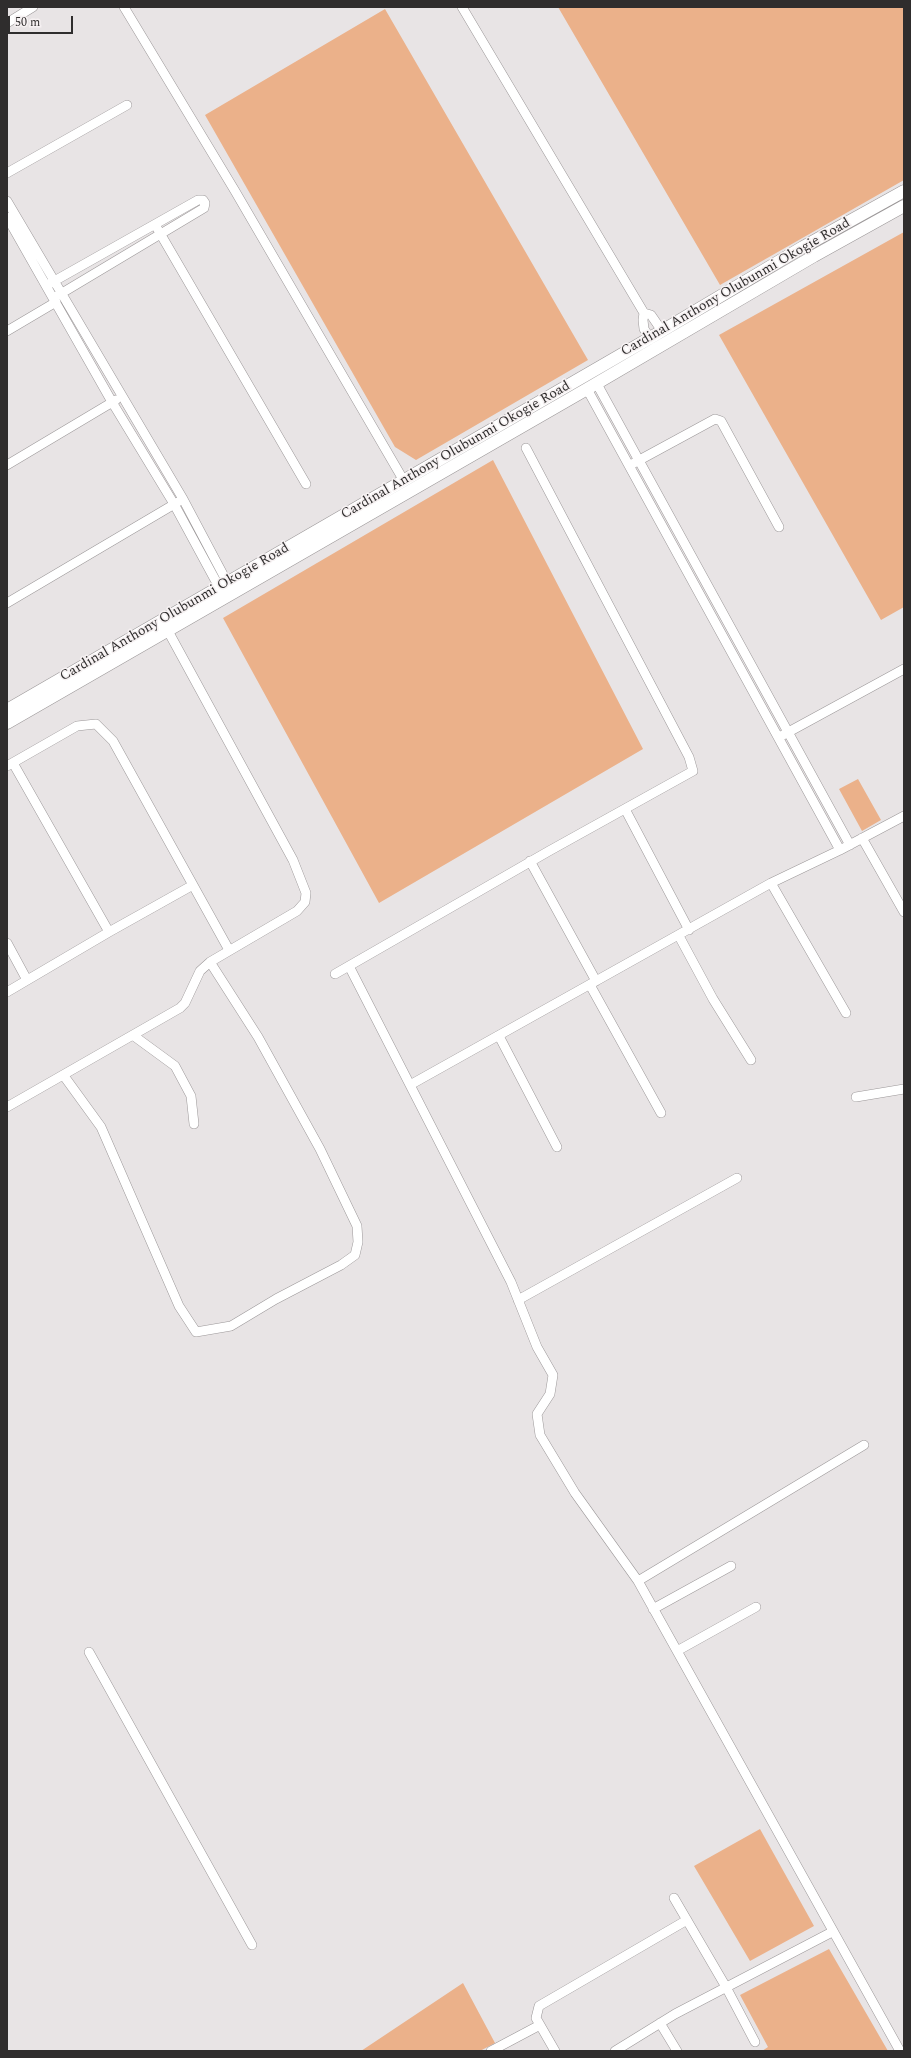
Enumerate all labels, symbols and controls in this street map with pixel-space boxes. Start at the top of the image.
scale bar [10,8,75,34]
text: 50 m [15,13,40,32]
street label: Cardinal Anthony Olubunmi Okogie Road [618,215,854,361]
street label: Cardinal Anthony Olubunmi Okogie Road [338,378,574,524]
street label: Cardinal Anthony Olubunmi Okogie Road [57,540,293,686]

